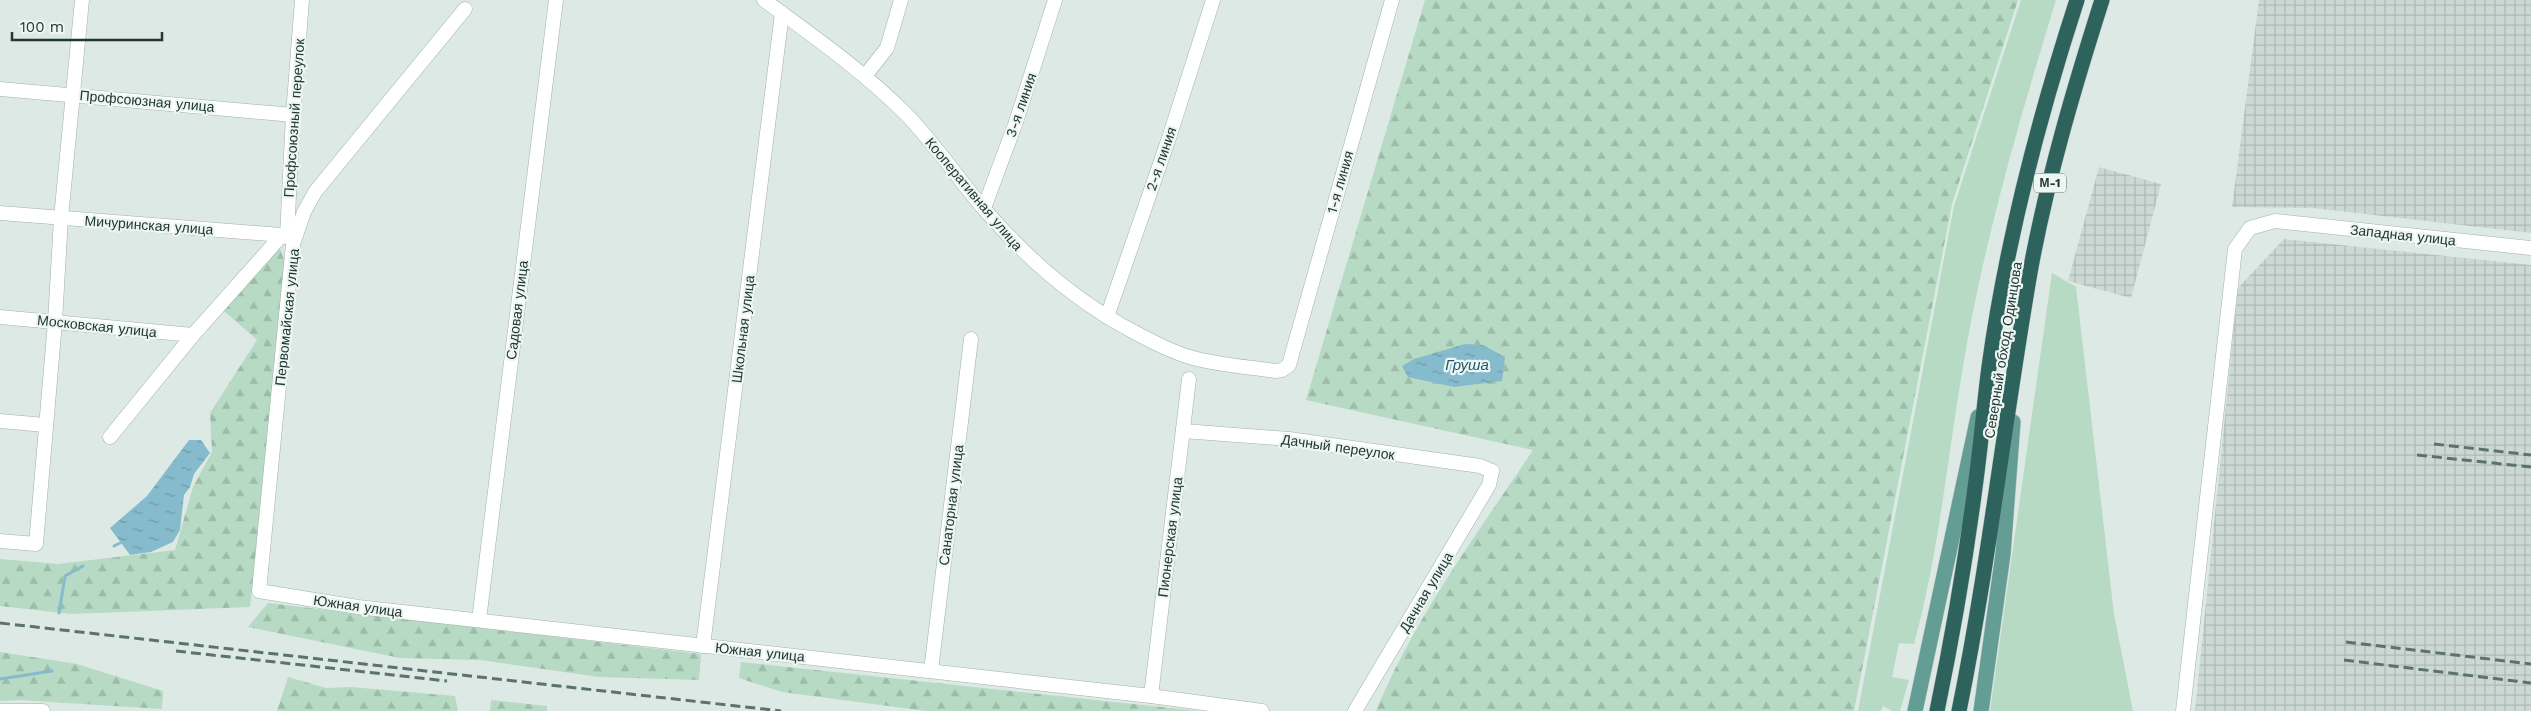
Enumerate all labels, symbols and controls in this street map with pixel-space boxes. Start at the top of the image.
scale bar [12,10,162,42]
text: 100 m [20,18,64,36]
street label: Профсоюзный переулок [280,37,308,198]
street label: 3-я линия [1003,71,1039,139]
street label: Профсоюзная улица [79,87,215,115]
street label: 2-я линия [1143,125,1179,193]
street label: Кооперативная улица [922,134,1026,254]
street label: 1-я линия [1323,149,1357,215]
road number: М-1 [2034,174,2066,192]
street label: Мичуринская улица [84,213,214,237]
street label: Западная улица [2349,221,2457,249]
street label: Первомайская улица [272,247,302,386]
street label: Садовая улица [503,259,531,361]
street label: Северный обход Одинцова [1981,260,2025,440]
street label: Школьная улица [728,274,758,384]
street label: Московская улица [36,312,158,340]
water label: Груша [1445,356,1489,374]
street label: Дачный переулок [1280,431,1397,463]
street label: Санаторная улица [936,444,966,566]
street label: Пионерская улица [1155,476,1185,598]
street label: Дачная улица [1396,549,1456,635]
street label: Южная улица [312,592,404,620]
street label: Южная улица [714,639,806,665]

